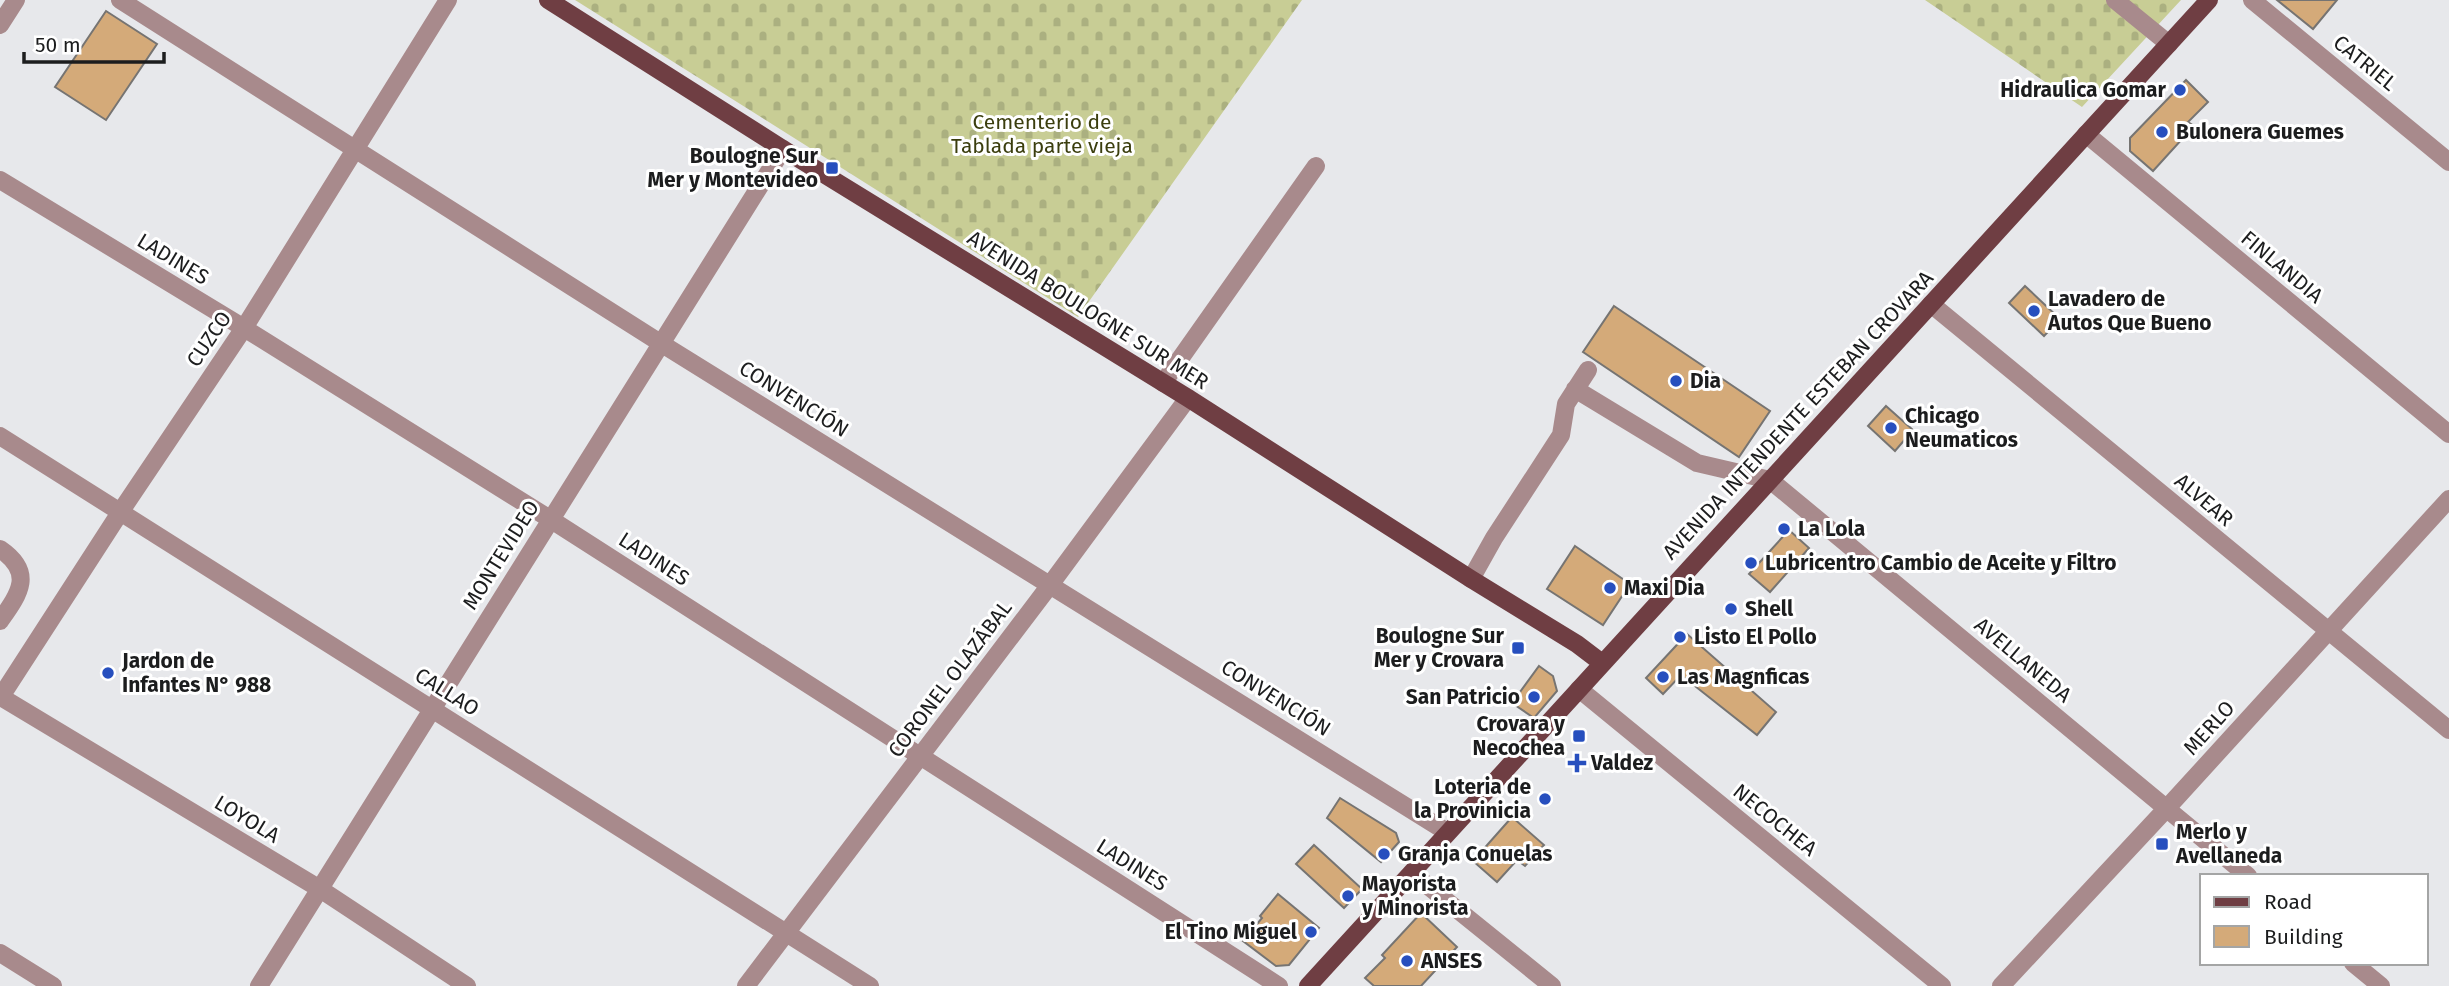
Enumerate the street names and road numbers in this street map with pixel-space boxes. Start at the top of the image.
street label: CATRIEL [2328,30,2402,97]
street label: AVENIDA BOULOGNE SUR MER [963,225,1214,395]
street label: FINLANDIA [2236,225,2328,309]
street label: LADINES [132,228,214,290]
street label: AVENIDA INTENDENTE ESTEBAN CROVARA [1657,265,1939,565]
street label: CUZCO [181,306,237,372]
street label: CONVENCIÓN [734,355,854,443]
street label: ALVEAR [2169,468,2239,532]
street label: MONTEVIDEO [457,496,545,614]
street label: LADINES [614,527,694,591]
street label: CORONEL OLAZÁBAL [883,595,1018,763]
street label: AVELLANEDA [1969,612,2077,708]
street label: CONVENCIÓN [1216,654,1336,742]
street label: CALLAO [410,662,484,722]
street label: MERLO [2178,695,2240,761]
street label: NECOCHEA [1728,778,1822,862]
street label: LOYOLA [210,789,284,849]
street label: LADINES [1092,833,1172,897]

